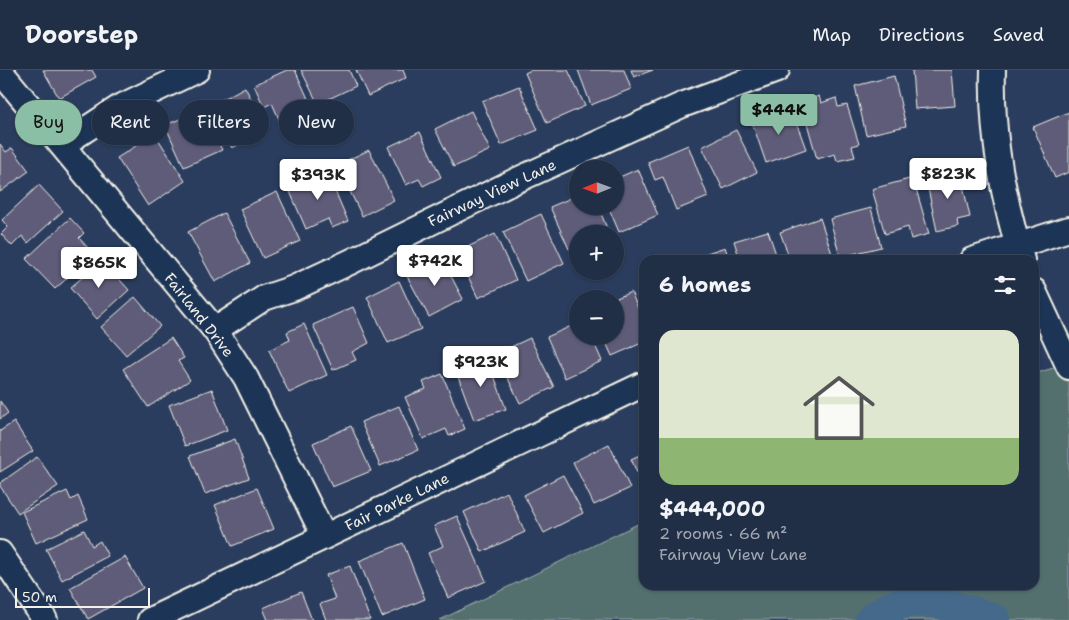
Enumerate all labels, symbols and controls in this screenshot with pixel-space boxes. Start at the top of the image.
text: Doorstep [25,19,138,51]
text: Map [813,23,851,47]
text: Directions [879,23,965,47]
text: Saved [993,23,1044,47]
pin: $444K [744,93,814,136]
text: $444K [751,99,807,120]
chip: Buy [15,100,82,145]
chip: Rent [92,100,169,145]
chip: Filters [179,100,269,145]
chip: New [279,100,354,145]
street label: Fairway View Lane [425,155,559,231]
pin: $393K [283,158,353,201]
pin: $823K [913,158,983,200]
north arrow [569,160,624,215]
map controls [569,160,624,345]
text: $823K [920,163,976,184]
text: $393K [291,164,345,185]
button: + [569,225,624,280]
pin: $742K [400,244,470,287]
pin: $865K [64,246,134,289]
text: $742K [408,250,462,271]
text: $865K [72,252,126,273]
street label: Fairland Drive [160,269,238,361]
text: 6 homes [659,271,751,299]
icon: filters [991,271,1019,299]
button: − [569,290,624,345]
pin: $923K [446,346,516,388]
text: $923K [454,351,508,372]
icon: home [794,363,884,453]
street label: Fair Parke Lane [342,468,452,536]
text: $444,000 [659,495,765,523]
text: 2 rooms · 66 m² [659,523,787,544]
text: Fairway View Lane [659,544,807,565]
scale bar [15,585,150,608]
text: 50 m [22,588,57,606]

